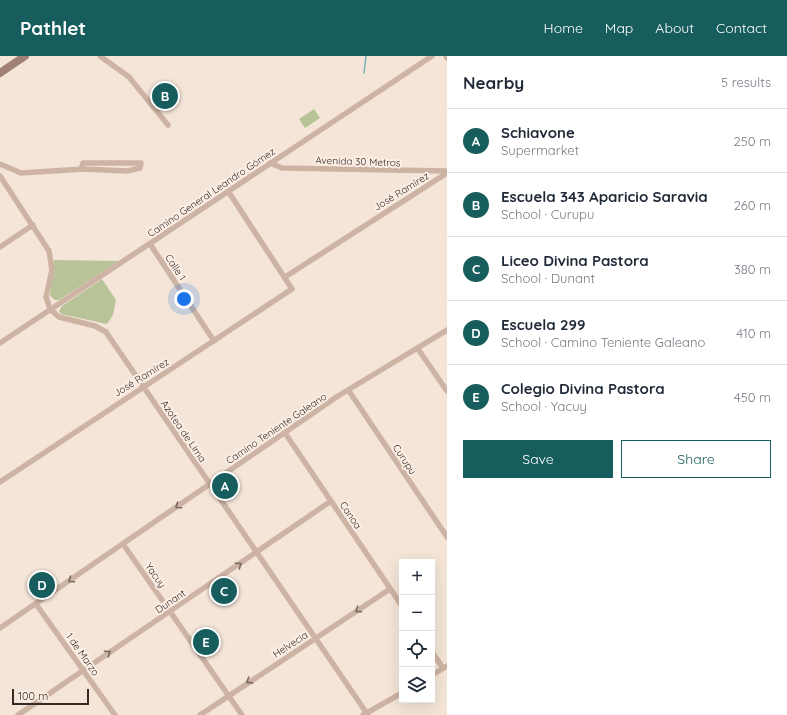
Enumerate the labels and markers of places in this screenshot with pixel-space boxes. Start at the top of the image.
pin: B [152,81,178,111]
pin: A [212,471,238,501]
pin: D [29,570,55,600]
pin: C [211,576,237,606]
pin: E [193,627,219,657]

